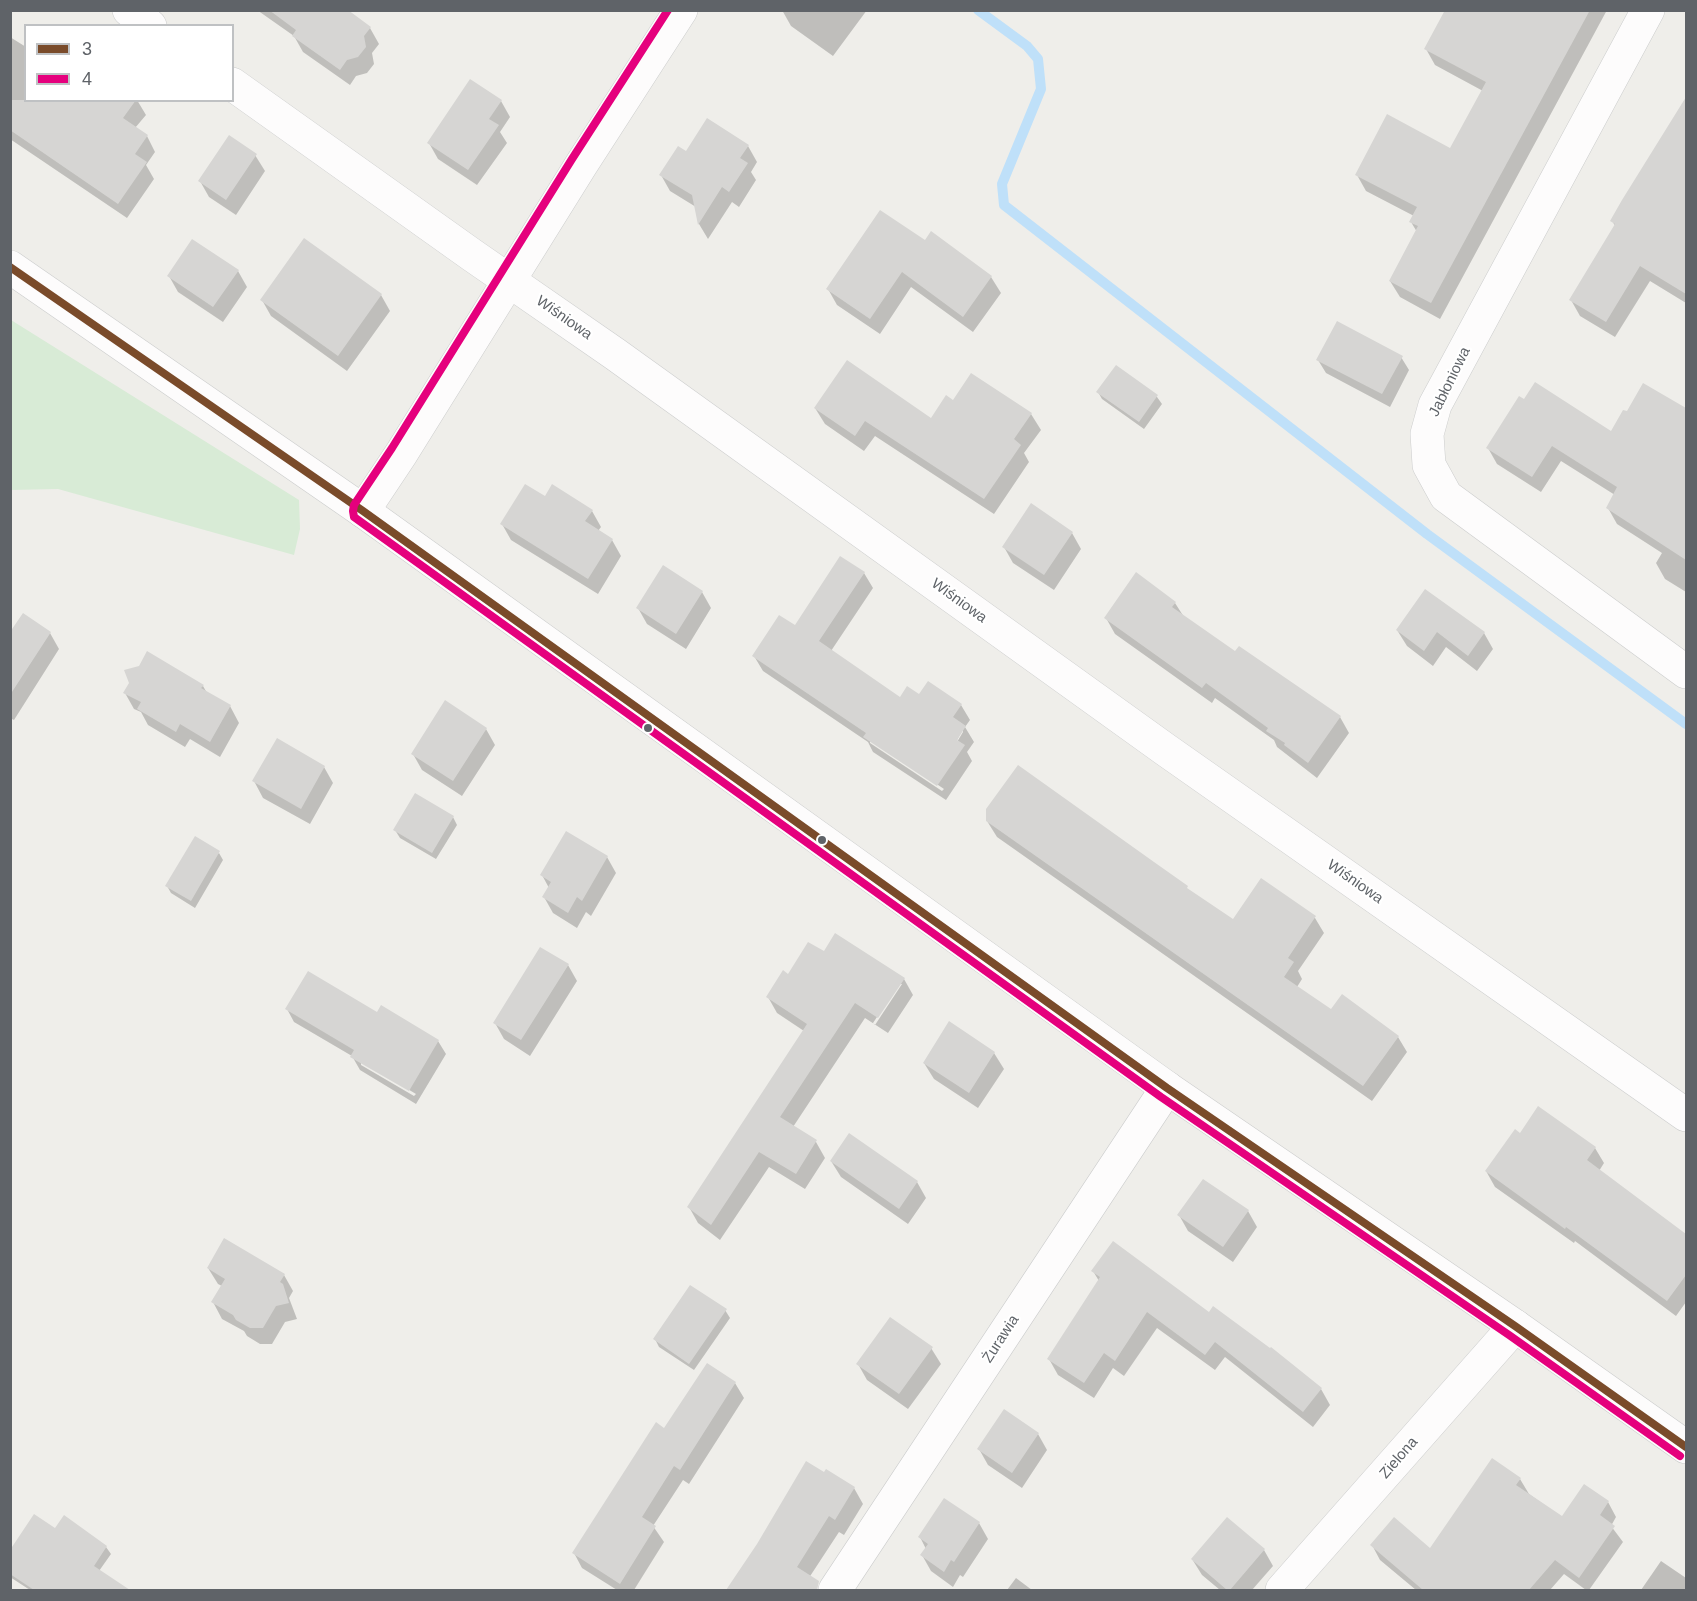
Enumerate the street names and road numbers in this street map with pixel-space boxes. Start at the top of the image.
street label: Wiśniowa [533,292,595,344]
street label: Jabłoniowa [1425,344,1475,420]
street label: Wiśniowa [928,575,990,627]
street label: Wiśniowa [1324,856,1386,908]
street label: Żurawia [979,1312,1023,1366]
street label: Zielona [1376,1434,1422,1482]

